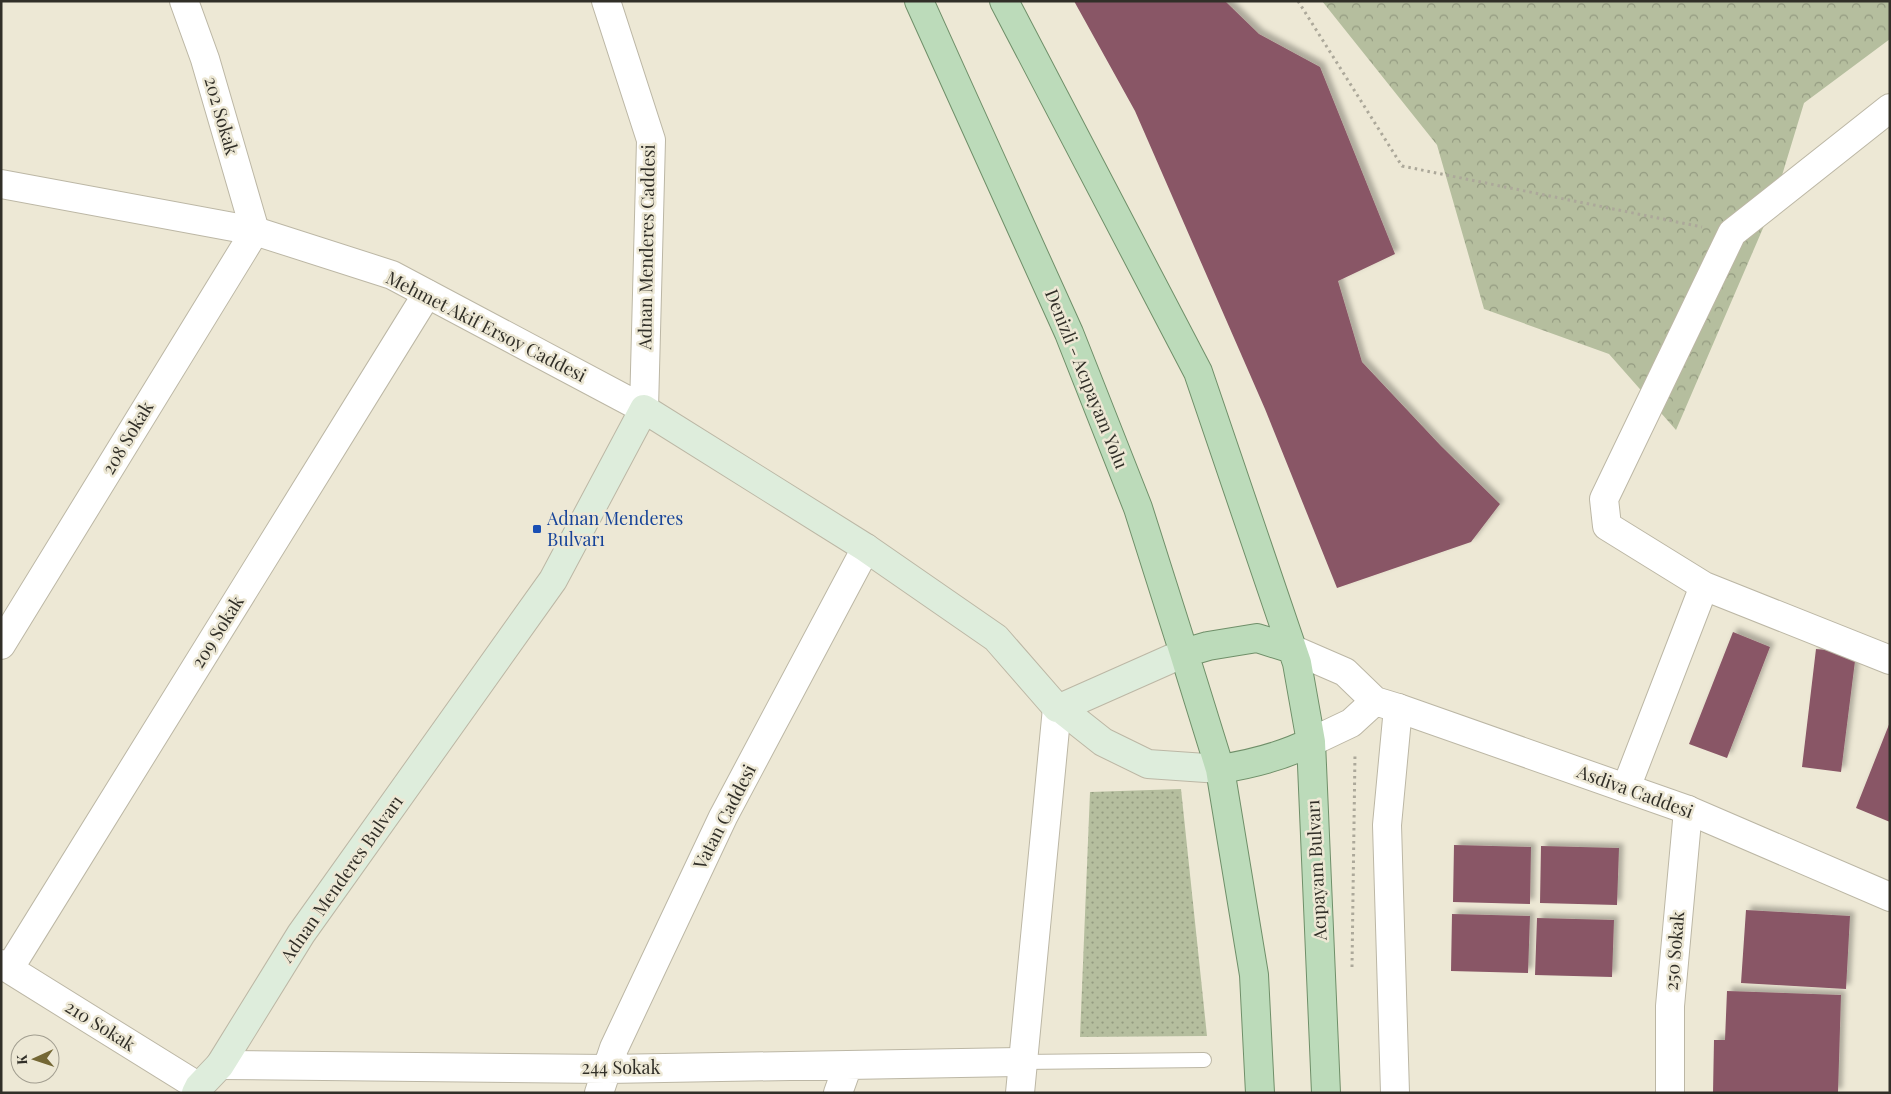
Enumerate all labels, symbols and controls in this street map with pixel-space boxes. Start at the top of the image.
street label: 202 Sokak [199,74,245,158]
street label: Adnan Menderes Caddesi [632,144,660,351]
street label: Mehmet Akif Ersoy Caddesi [382,265,591,387]
street label: Denizli - Acıpayam Yolu [1040,285,1134,472]
street label: 208 Sokak [96,396,158,478]
place label: Adnan Menderes Bulvarı [546,506,683,551]
marker: Adnan Menderes Bulvarı [531,523,543,535]
street label: 209 Sokak [185,591,249,672]
street label: Asdiva Caddesi [1573,759,1697,823]
street label: Vatan Caddesi [687,760,761,874]
street label: Adnan Menderes Bulvarı [274,790,408,967]
street label: Acıpayam Bulvarı [1300,799,1332,942]
street label: 250 Sokak [1659,910,1689,991]
street label: 210 Sokak [61,994,140,1056]
north arrow [10,1034,60,1084]
text: K [12,1053,31,1065]
street label: 244 Sokak [582,1055,661,1079]

